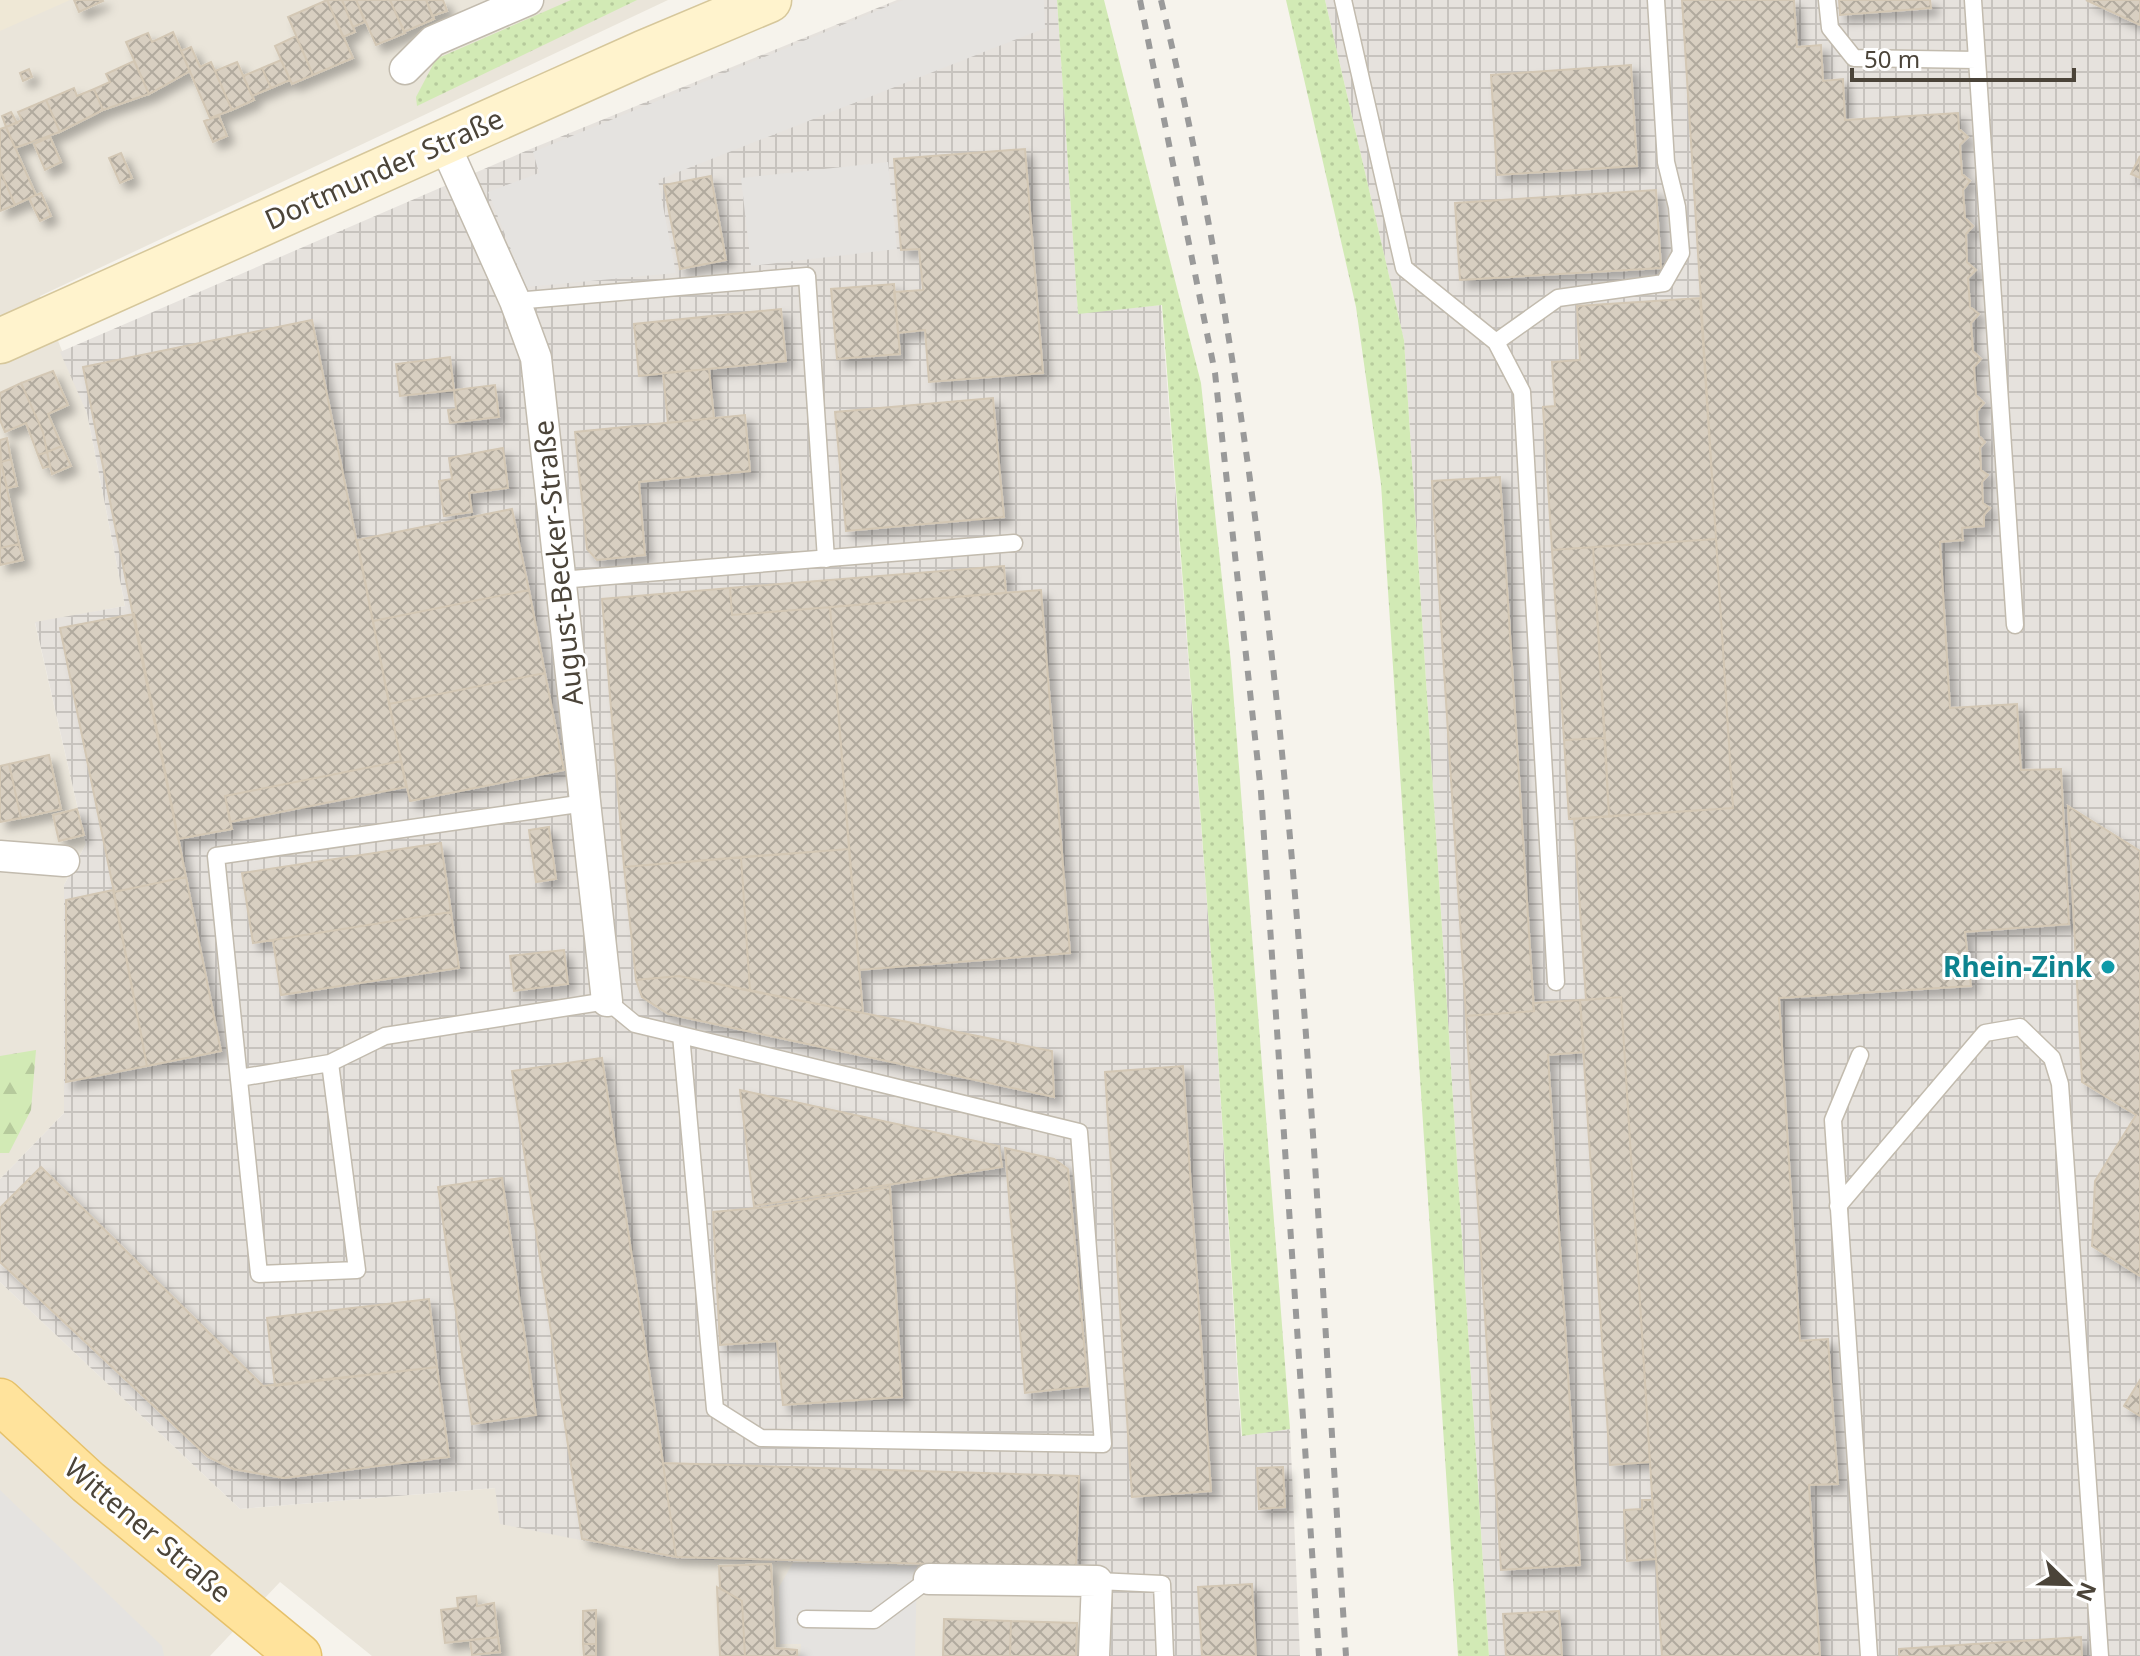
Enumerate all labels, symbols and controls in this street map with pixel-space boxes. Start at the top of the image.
scale bar [1852,32,2074,82]
text: 50 m [1864,42,1920,75]
street label: Dortmunder Straße [258,98,509,238]
street label: August-Becker-Straße [523,419,591,708]
place label: Rhein-Zink [1943,947,2093,985]
marker: Rhein-Zink [2099,958,2117,976]
street label: Wittener Straße [57,1448,240,1610]
north arrow [2028,1544,2108,1624]
text: N [2070,1578,2105,1606]

